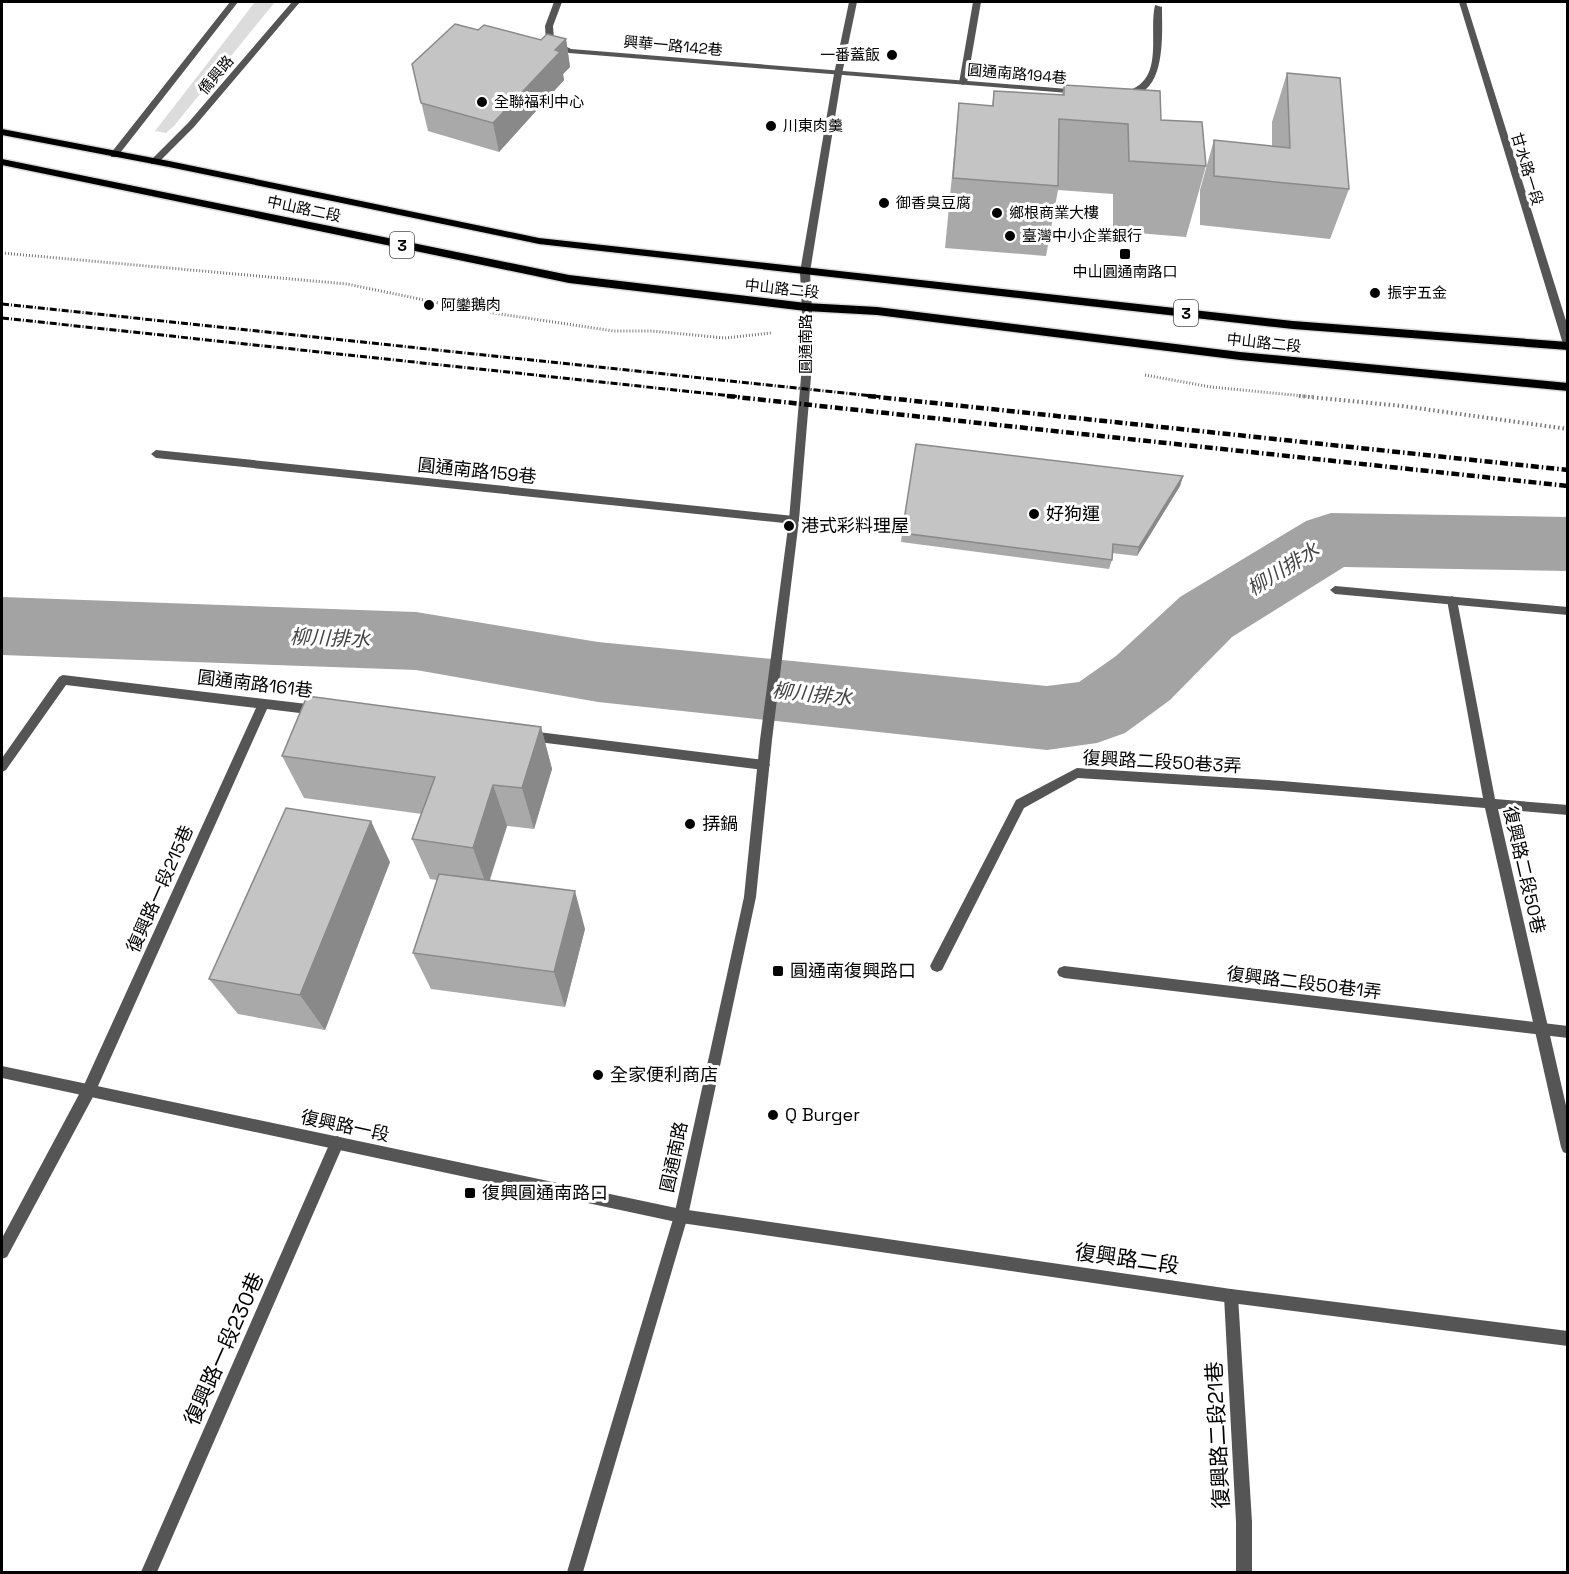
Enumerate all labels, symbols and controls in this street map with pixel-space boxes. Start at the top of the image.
street label: 興華一路142巷 [623,32,724,59]
place label: 一番蓋飯 [820,45,880,64]
marker: 一番蓋飯 [885,48,899,62]
street label: 僑興路 [194,51,237,98]
street label: 圓通南路194巷 [966,60,1068,87]
place label: 全聯福利中心 [494,92,584,111]
marker: 全聯福利中心 [475,95,489,109]
place label: 川東肉羹 [783,116,843,135]
marker: 川東肉羹 [764,119,778,133]
street label: 甘水路一段 [1507,130,1548,208]
street label: 中山路二段 [265,191,343,226]
place label: 御香臭豆腐 [896,193,971,212]
marker: 御香臭豆腐 [877,196,891,210]
place label: 鄉根商業大樓 [1009,203,1099,222]
marker: 鄉根商業大樓 [990,206,1004,220]
place label: 臺灣中小企業銀行 [1022,226,1142,245]
marker: 臺灣中小企業銀行 [1003,229,1017,243]
road number: 3 [390,232,414,258]
marker: 中山圓通南路口 [1118,247,1132,261]
place label: 中山圓通南路口 [1072,262,1178,281]
street label: 中山路二段 [744,275,820,302]
place label: 振宇五金 [1387,283,1447,302]
marker: 振宇五金 [1368,286,1382,300]
place label: 阿鑾鵝肉 [441,295,501,314]
marker: 阿鑾鵝肉 [422,298,436,312]
road number: 3 [1174,300,1198,326]
street label: 圓通南路 [796,314,815,374]
street label: 中山路二段 [1226,329,1302,356]
street label: 圓通南路159巷 [417,453,538,488]
place label: 好狗運 [1046,502,1100,525]
marker: 好狗運 [1027,507,1041,521]
place label: 港式彩料理屋 [801,514,909,537]
marker: 港式彩料理屋 [782,519,796,533]
water label: 柳川排水 [1242,536,1325,601]
water label: 柳川排水 [290,624,371,652]
street label: 圓通南路161巷 [196,665,314,702]
water label: 柳川排水 [771,677,854,711]
street label: 復興路二段50巷3弄 [1082,746,1242,777]
street label: 復興路二段50巷 [1499,804,1550,936]
place label: 挵鍋 [702,812,738,835]
marker: 挵鍋 [683,817,697,831]
street label: 復興路一段215巷 [121,821,198,956]
place label: 圓通南復興路口 [790,959,916,982]
street label: 復興路二段50巷1弄 [1225,962,1383,1003]
marker: 圓通南復興路口 [771,964,785,978]
place label: 全家便利商店 [610,1063,718,1086]
marker: 全家便利商店 [591,1068,605,1082]
place label: Q Burger [785,1103,860,1126]
street label: 復興路一段 [299,1105,392,1146]
marker: Q Burger [766,1108,780,1122]
street label: 圓通南路 [655,1119,692,1195]
place label: 復興圓通南路口 [482,1181,608,1204]
marker: 復興圓通南路口 [463,1186,477,1200]
street label: 復興路二段 [1073,1238,1181,1279]
street label: 復興路一段230巷 [178,1268,269,1430]
street label: 復興路二段21巷 [1200,1361,1235,1509]

